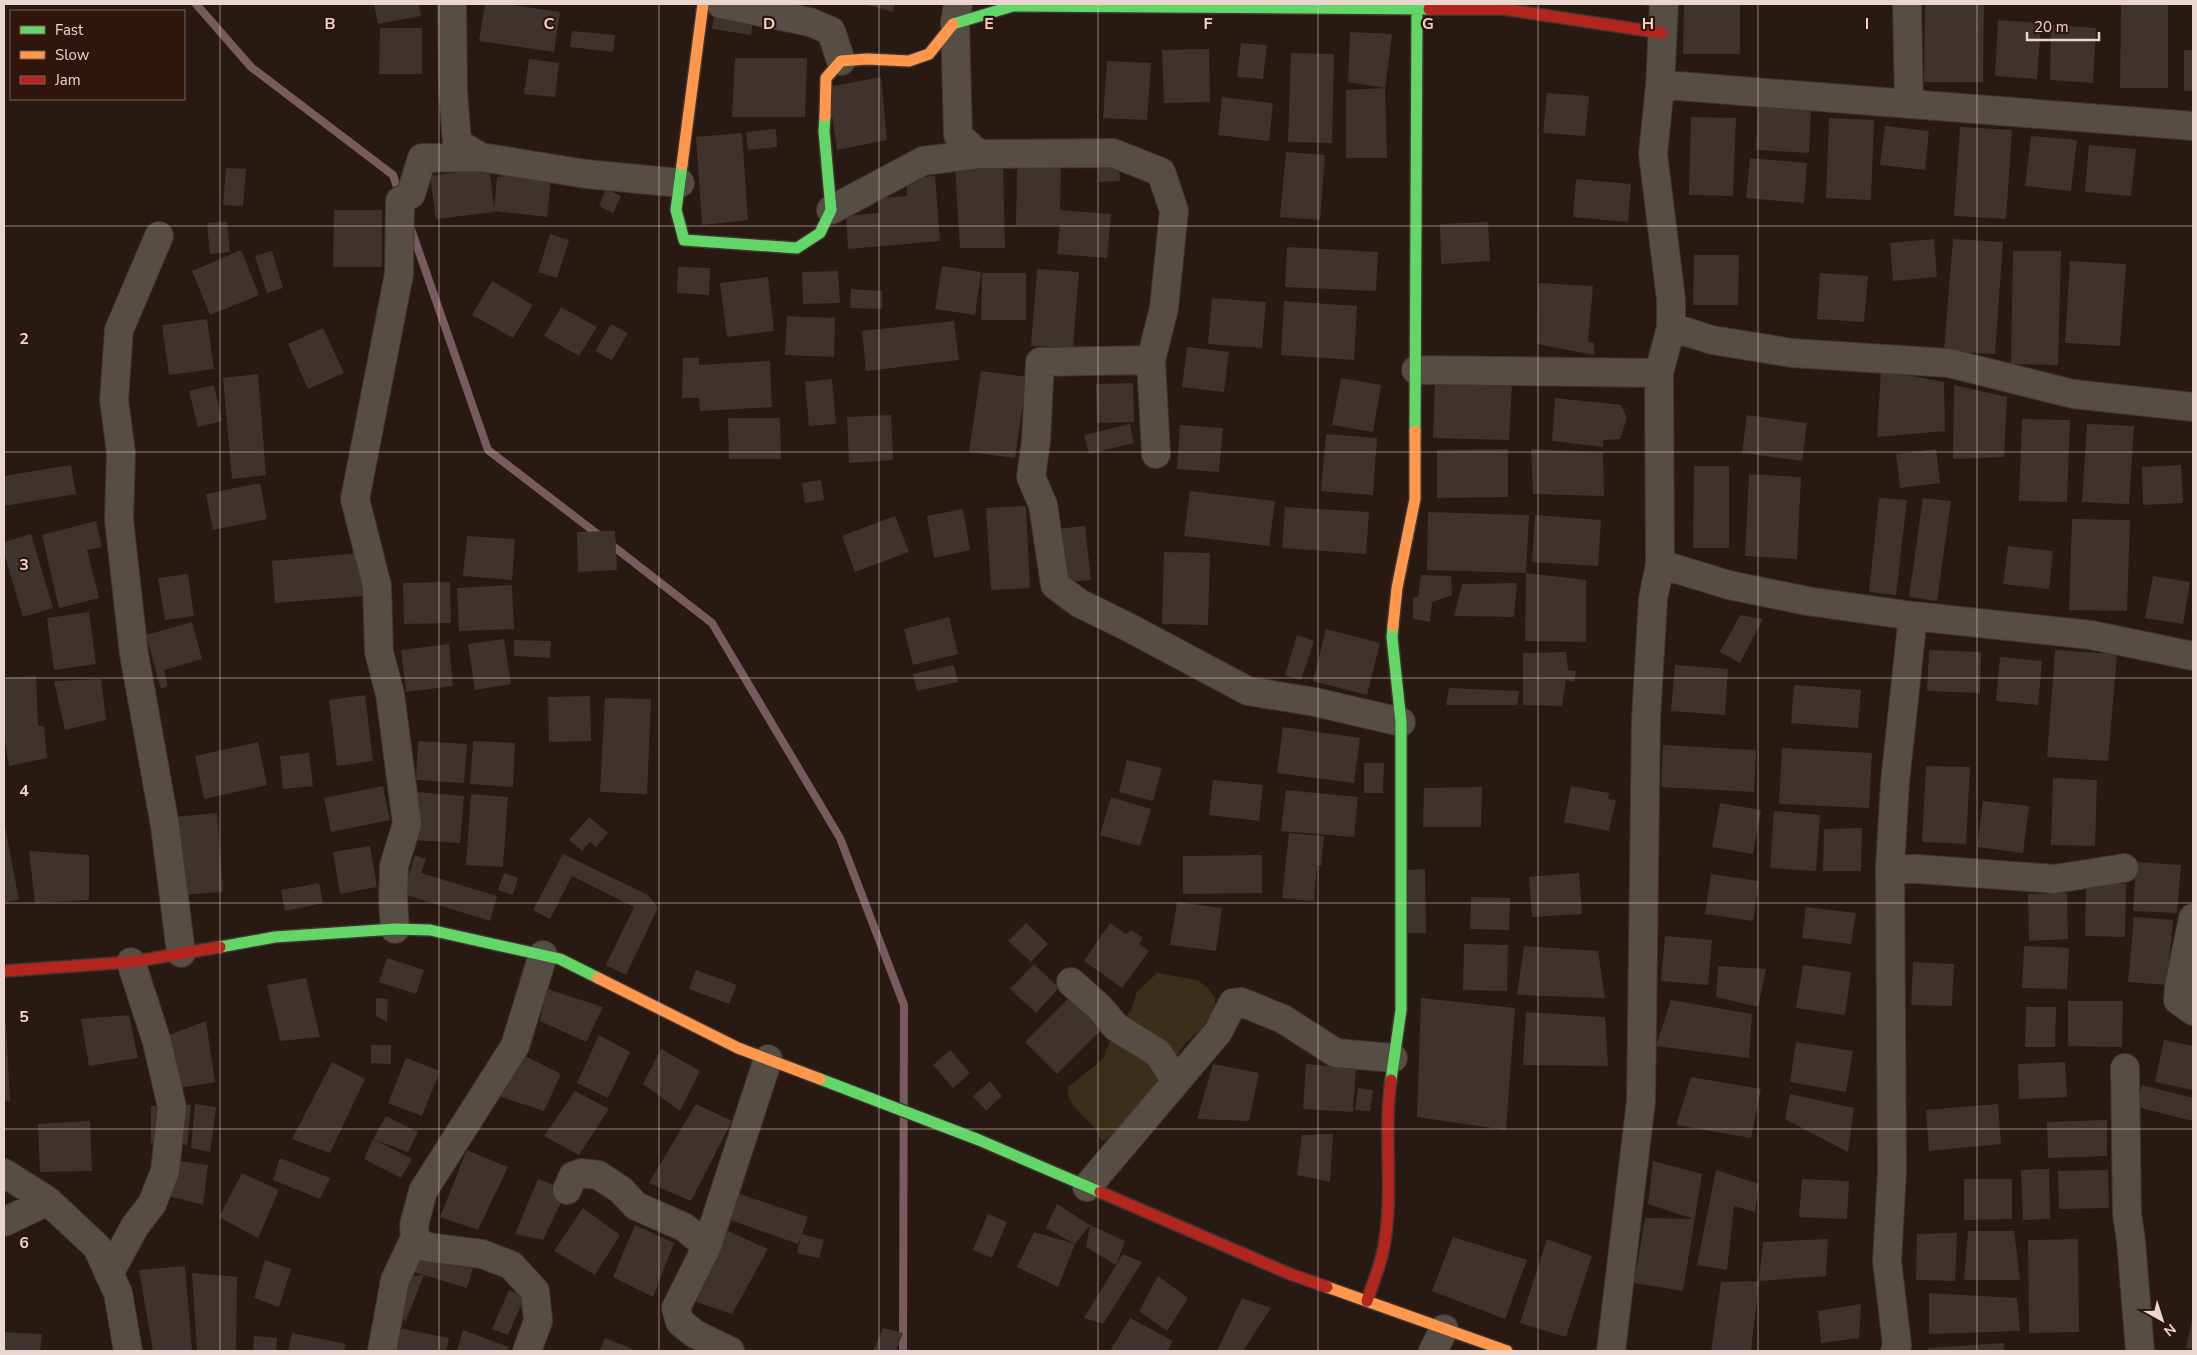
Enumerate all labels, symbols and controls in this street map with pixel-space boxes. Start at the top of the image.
legend [10,10,185,100]
scale bar [2027,10,2100,42]
text: B [324,13,336,35]
text: C [544,13,555,35]
text: D [763,13,775,35]
text: E [984,13,994,35]
text: F [1204,13,1213,35]
text: G [1422,13,1434,35]
text: H [1642,13,1654,35]
text: I [1865,13,1869,35]
text: 20 m [2034,17,2069,37]
text: Fast [55,20,84,40]
text: Slow [55,45,90,65]
text: Jam [54,70,81,90]
text: 2 [19,328,29,350]
text: 3 [19,554,29,576]
text: 4 [19,780,29,802]
text: 5 [19,1006,29,1028]
text: 6 [19,1232,29,1254]
north arrow [2137,1295,2187,1345]
text: N [2160,1319,2180,1340]

